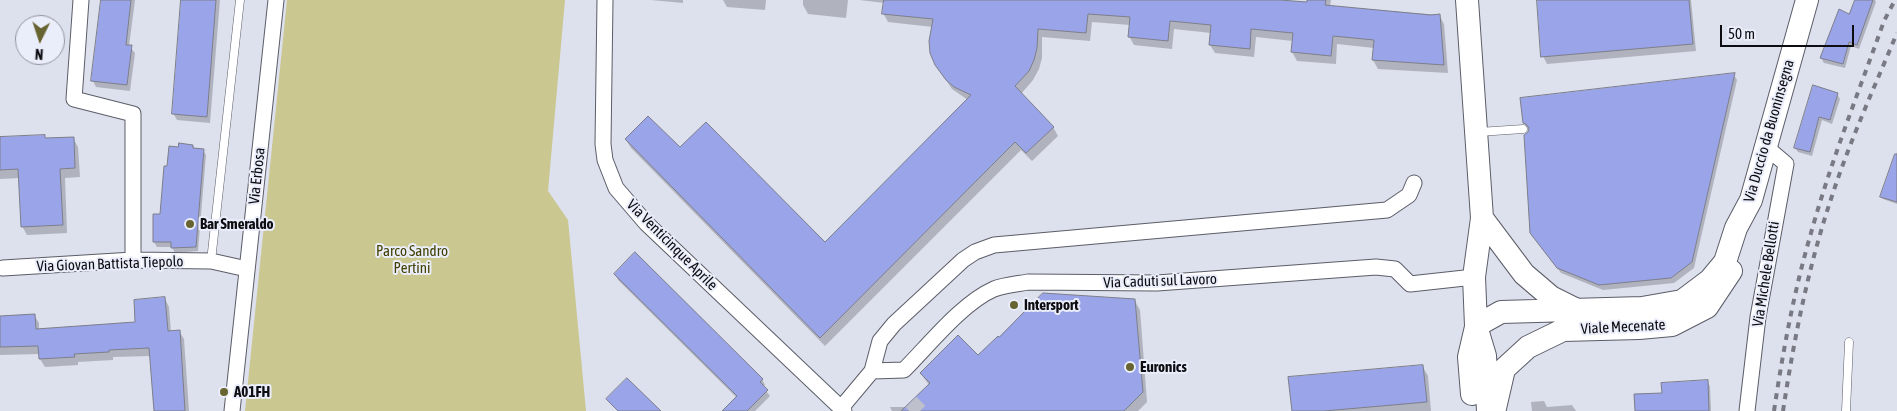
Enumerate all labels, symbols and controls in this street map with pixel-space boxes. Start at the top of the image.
north arrow [15,15,65,65]
scale bar [1722,15,1856,47]
text: 50 m [1728,25,1755,42]
text: N [34,46,44,62]
street label: Via Duccio da Buoninsegna [1740,58,1798,204]
street label: Via Erbosa [245,147,269,205]
street label: Via Venticinque Aprile [623,196,721,294]
place label: Bar Smeraldo [200,215,274,233]
marker: Bar Smeraldo [184,218,196,230]
street label: Via Michele Bellotti [1749,220,1783,328]
park label: Parco Sandro Pertini [376,242,448,277]
street label: Via Giovan Battista Tiepolo [36,252,184,276]
street label: Via Caduti sul Lavoro [1103,270,1217,292]
place label: Intersport [1024,296,1079,314]
marker: Intersport [1008,299,1020,311]
street label: Viale Mecenate [1580,316,1666,338]
place label: Euronics [1140,358,1187,376]
marker: Euronics [1124,361,1136,373]
place label: A01FH [234,383,270,401]
marker: A01FH [218,386,230,398]

